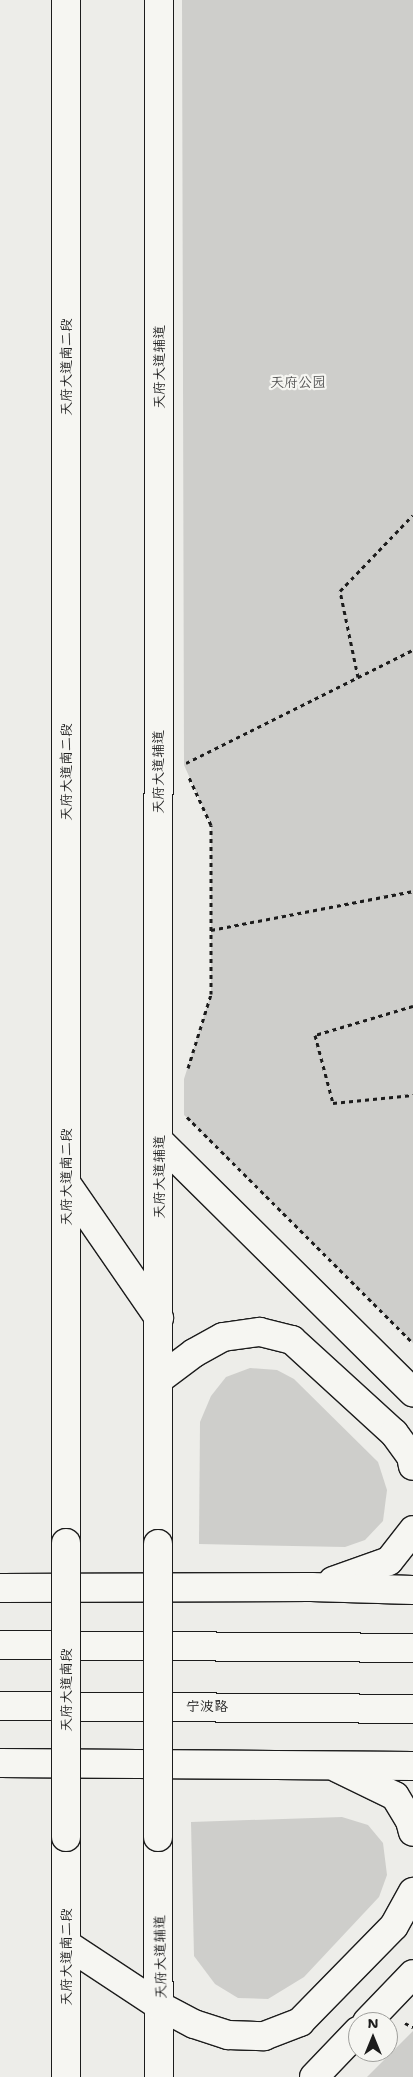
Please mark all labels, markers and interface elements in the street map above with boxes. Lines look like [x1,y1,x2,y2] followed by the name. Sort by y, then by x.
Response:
[58,318,74,416] street label: 天府大道南二段
[151,325,167,409] street label: 天府大道辅道
[270,374,326,390] park label: 天府公园
[58,723,74,821] street label: 天府大道南二段
[150,730,166,814] street label: 天府大道辅道
[58,1128,74,1226] street label: 天府大道南二段
[151,1135,167,1219] street label: 天府大道辅道
[58,1648,74,1732] street label: 天府大道南段
[186,1698,228,1714] street label: 宁波路
[58,1908,74,2006] street label: 天府大道南二段
[151,1915,169,1999] street label: 天府大道辅道
[348,2012,398,2062] north arrow
[367,2014,379,2032] text: N

